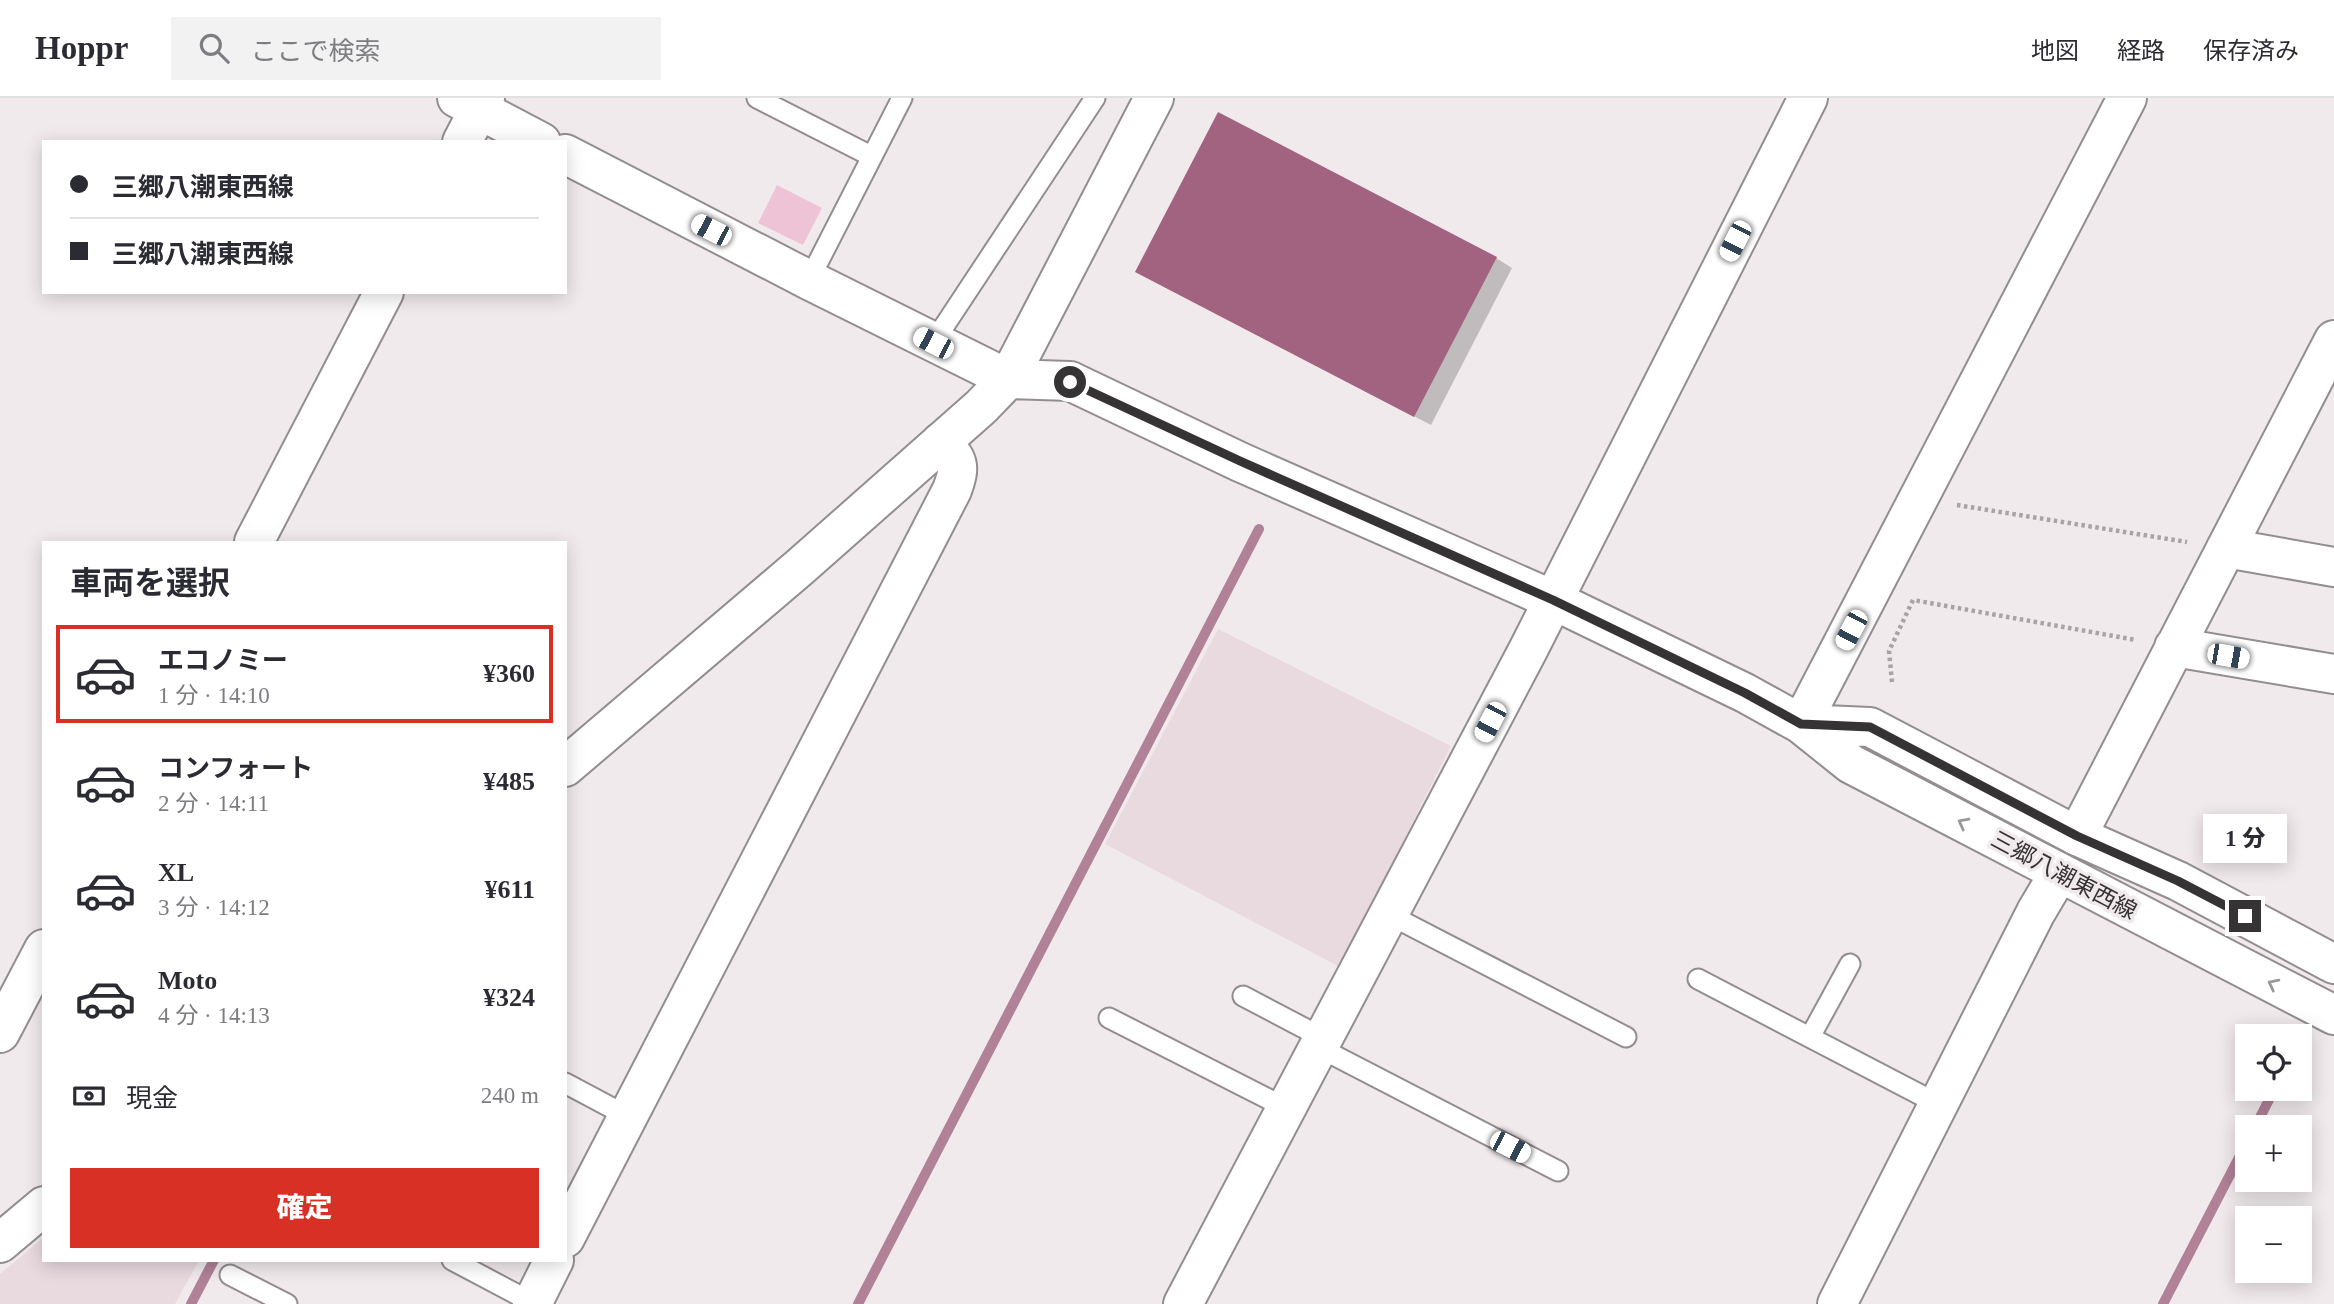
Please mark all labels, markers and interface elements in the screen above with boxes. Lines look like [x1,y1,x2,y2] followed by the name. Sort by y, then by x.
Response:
[171,17,661,80] search box
[195,29,233,67] icon: search
[35,30,129,66] text: Hoppr
[251,37,381,66] text: ここで検索
[2031,38,2079,64] text: 地図
[2117,38,2165,64] text: 経路
[2203,38,2299,64] text: 保存済み
[112,173,294,202] text: 三郷八潮東西線
[688,211,735,249] car
[1717,218,1754,264] car
[112,240,294,269] text: 三郷八潮東西線
[910,324,957,362] car
[1054,366,1086,398] route start
[70,565,230,601] text: 車両を選択
[1832,607,1871,653] car
[2206,642,2251,670] car
[74,643,137,706] icon: car
[158,646,288,675] text: エコノミー
[483,659,535,688] text: ¥360
[158,683,270,708] text: 1 分 · 14:10
[1471,699,1510,745] car
[74,751,137,814] icon: car
[158,754,313,783] text: コンフォート
[483,767,535,796] text: ¥485
[158,791,269,816] text: 2 分 · 14:11
[2203,814,2287,864] callout: 1 分
[1958,817,1970,831] one-way arrow
[2225,826,2265,851] text: 1 分
[1987,827,2141,924] street label: 三郷八潮東西線
[158,858,194,887] text: XL
[74,859,137,922] icon: car
[484,875,535,904] text: ¥611
[158,895,270,920] text: 3 分 · 14:12
[2229,900,2261,932] route end
[158,966,217,995] text: Moto
[74,967,137,1030] icon: car
[2268,979,2280,993] one-way arrow
[483,983,535,1012] text: ¥324
[158,1003,270,1028] text: 4 分 · 14:13
[2235,1024,2312,1283] map controls
[2235,1024,2312,1101] button: locate
[70,1077,108,1115] icon: cash
[481,1083,539,1108] text: 240 m
[126,1084,178,1113] text: 現金
[2235,1115,2312,1192] button: +
[1487,1128,1534,1166] car
[70,1168,539,1248] button: 確定
[2235,1206,2312,1283] button: −

